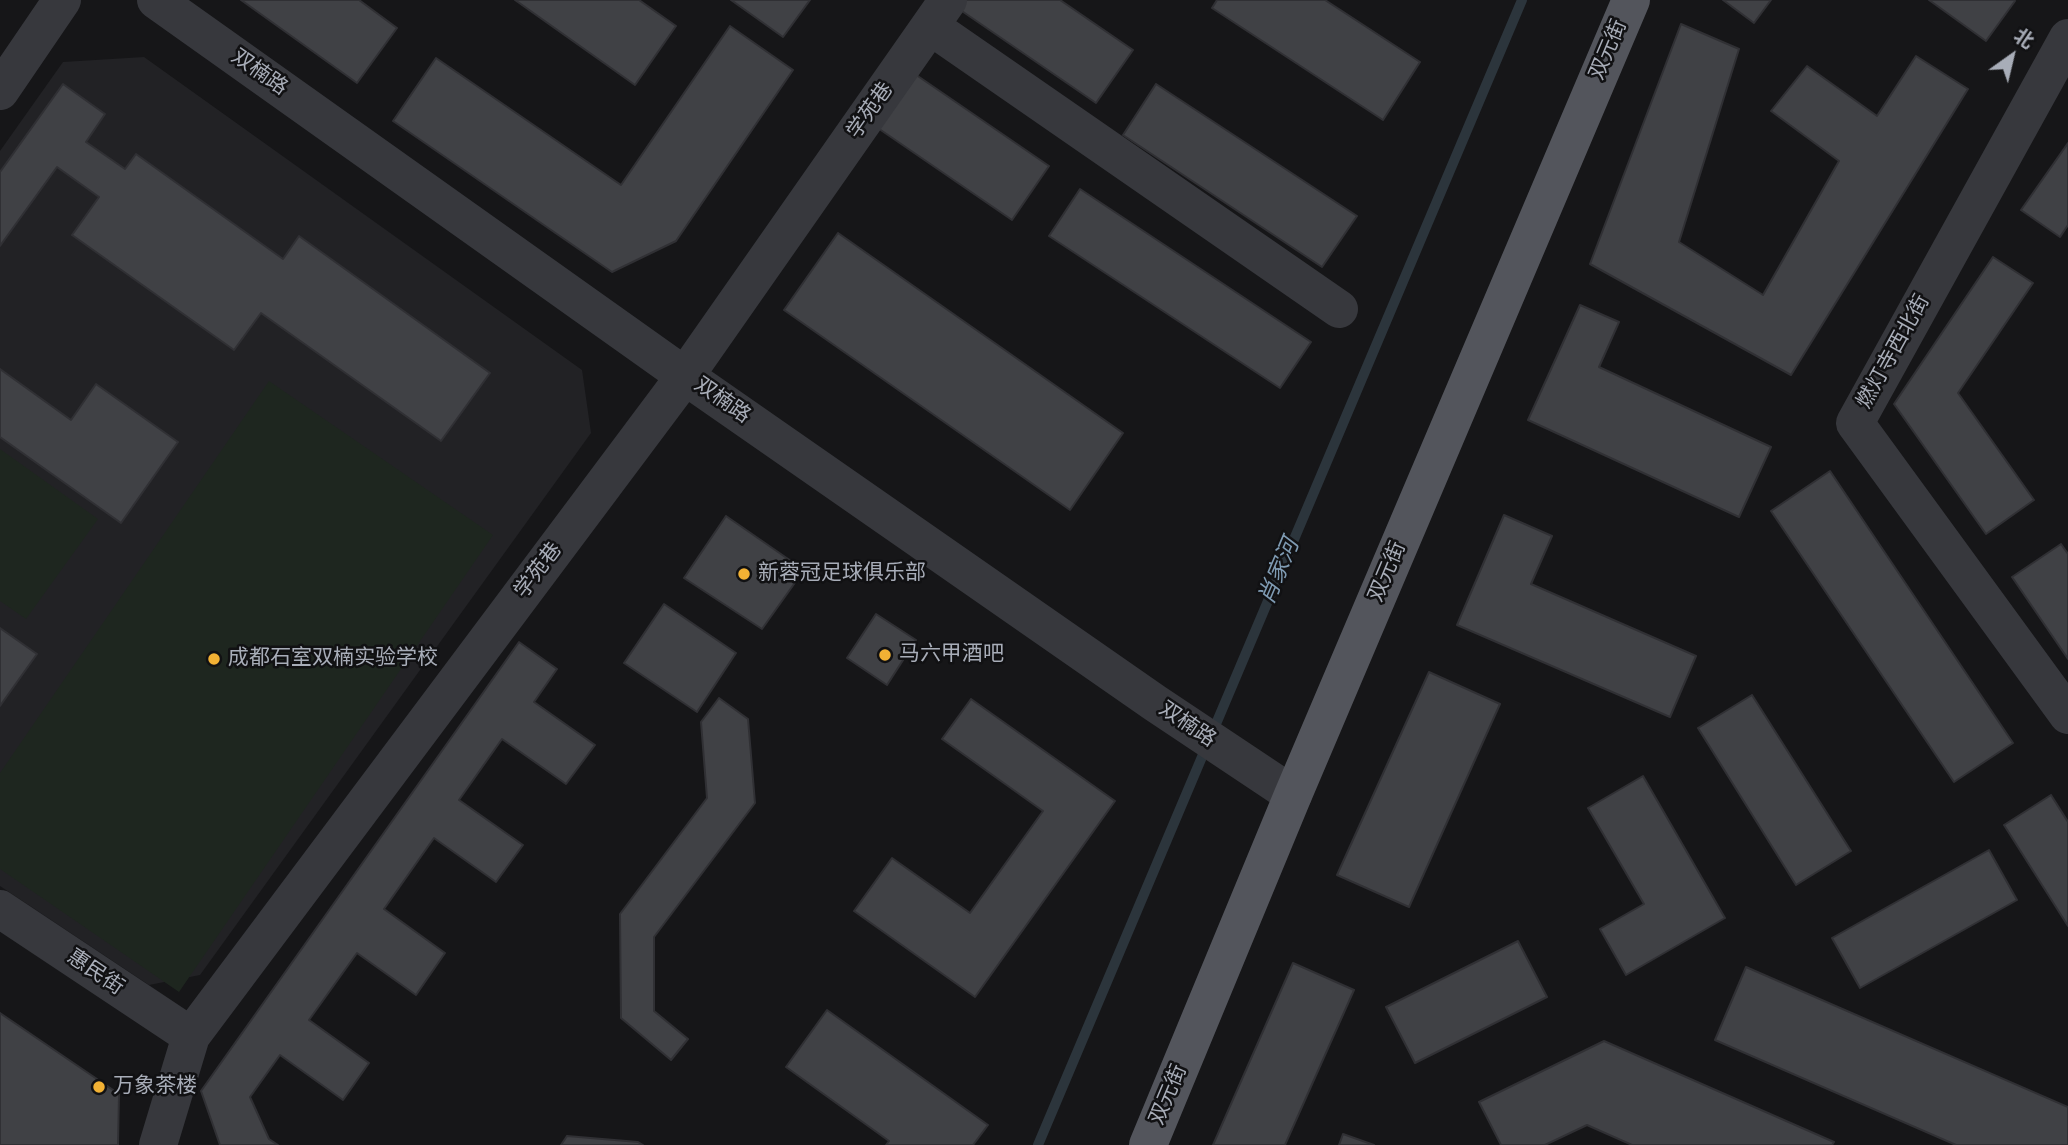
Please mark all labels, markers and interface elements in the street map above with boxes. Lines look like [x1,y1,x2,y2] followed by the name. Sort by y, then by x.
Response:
[1585,16,1633,84] street label: 双元街
[1977,21,2047,91] north arrow
[2010,23,2038,53] text: 北
[226,45,292,101] street label: 双楠路
[843,78,899,144] street label: 学苑巷
[1852,291,1936,413] street label: 燃灯寺西北街
[689,373,755,429] street label: 双楠路
[1254,535,1306,609] water label: 肖家河
[510,538,568,604] street label: 学苑巷
[1364,538,1412,606] street label: 双元街
[758,561,926,587] place label: 新蓉冠足球俱乐部
[736,566,752,582] marker: 新蓉冠足球俱乐部
[899,642,1004,668] place label: 马六甲酒吧
[228,646,438,672] place label: 成都石室双楠实验学校
[877,647,893,663] marker: 马六甲酒吧
[206,651,222,667] marker: 成都石室双楠实验学校
[1154,697,1220,753] street label: 双楠路
[62,945,128,1001] street label: 惠民街
[1145,1061,1193,1129] street label: 双元街
[113,1074,197,1100] place label: 万象茶楼
[91,1079,107,1095] marker: 万象茶楼

